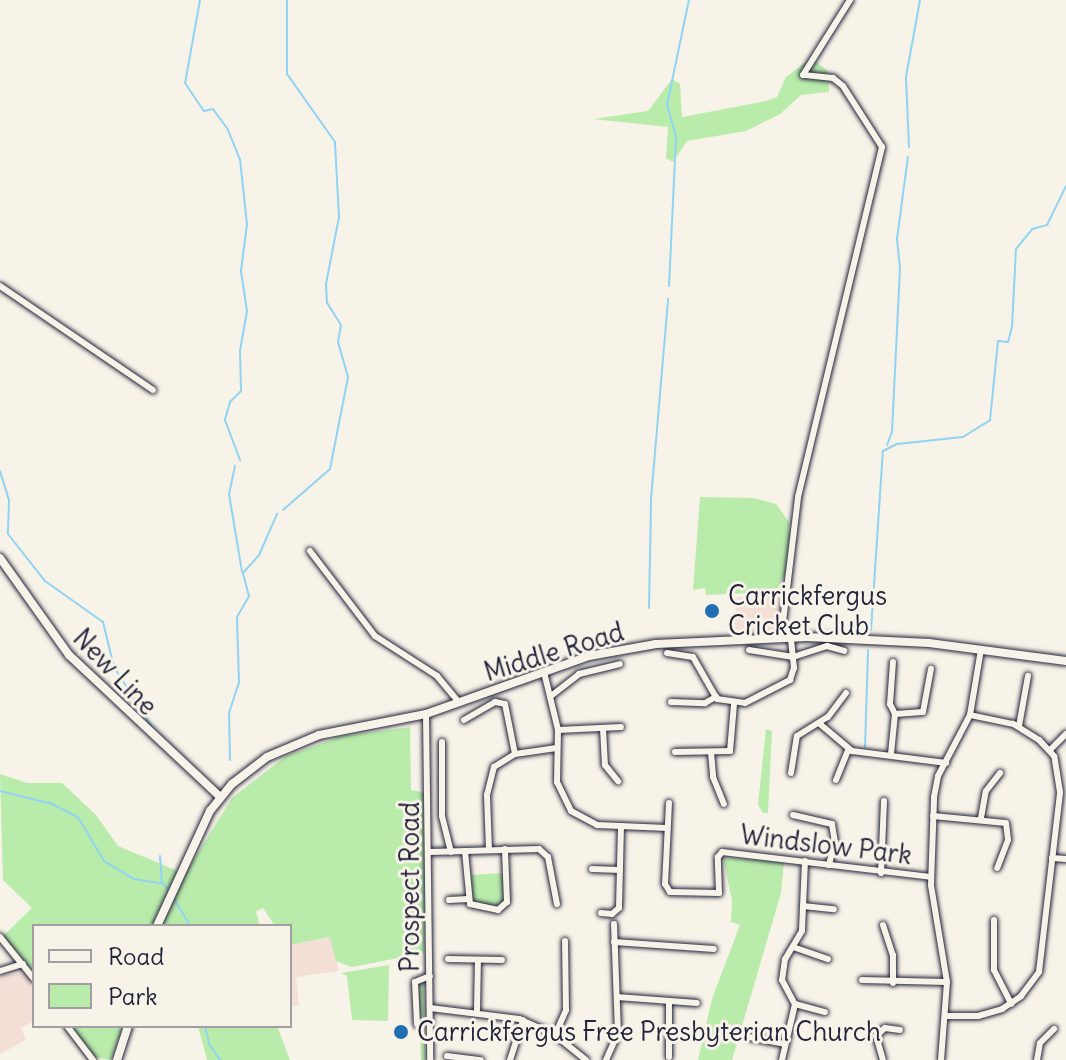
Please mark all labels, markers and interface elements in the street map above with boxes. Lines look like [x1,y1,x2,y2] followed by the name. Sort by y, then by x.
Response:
[728,580,887,642] place label: Carrickfergus Cricket Club
[703,602,721,620] marker: Carrickfergus Cricket Club
[480,616,628,688] street label: Middle Road
[66,623,164,721] street label: New Line
[394,802,426,972] street label: Prospect Road
[739,819,913,871] street label: Windslow Park
[32,924,292,1028] legend
[108,941,164,971] text: Road
[108,981,158,1011] text: Park
[417,1016,881,1048] place label: Carrickfergus Free Presbyterian Church
[392,1023,410,1041] marker: Carrickfergus Free Presbyterian Church

